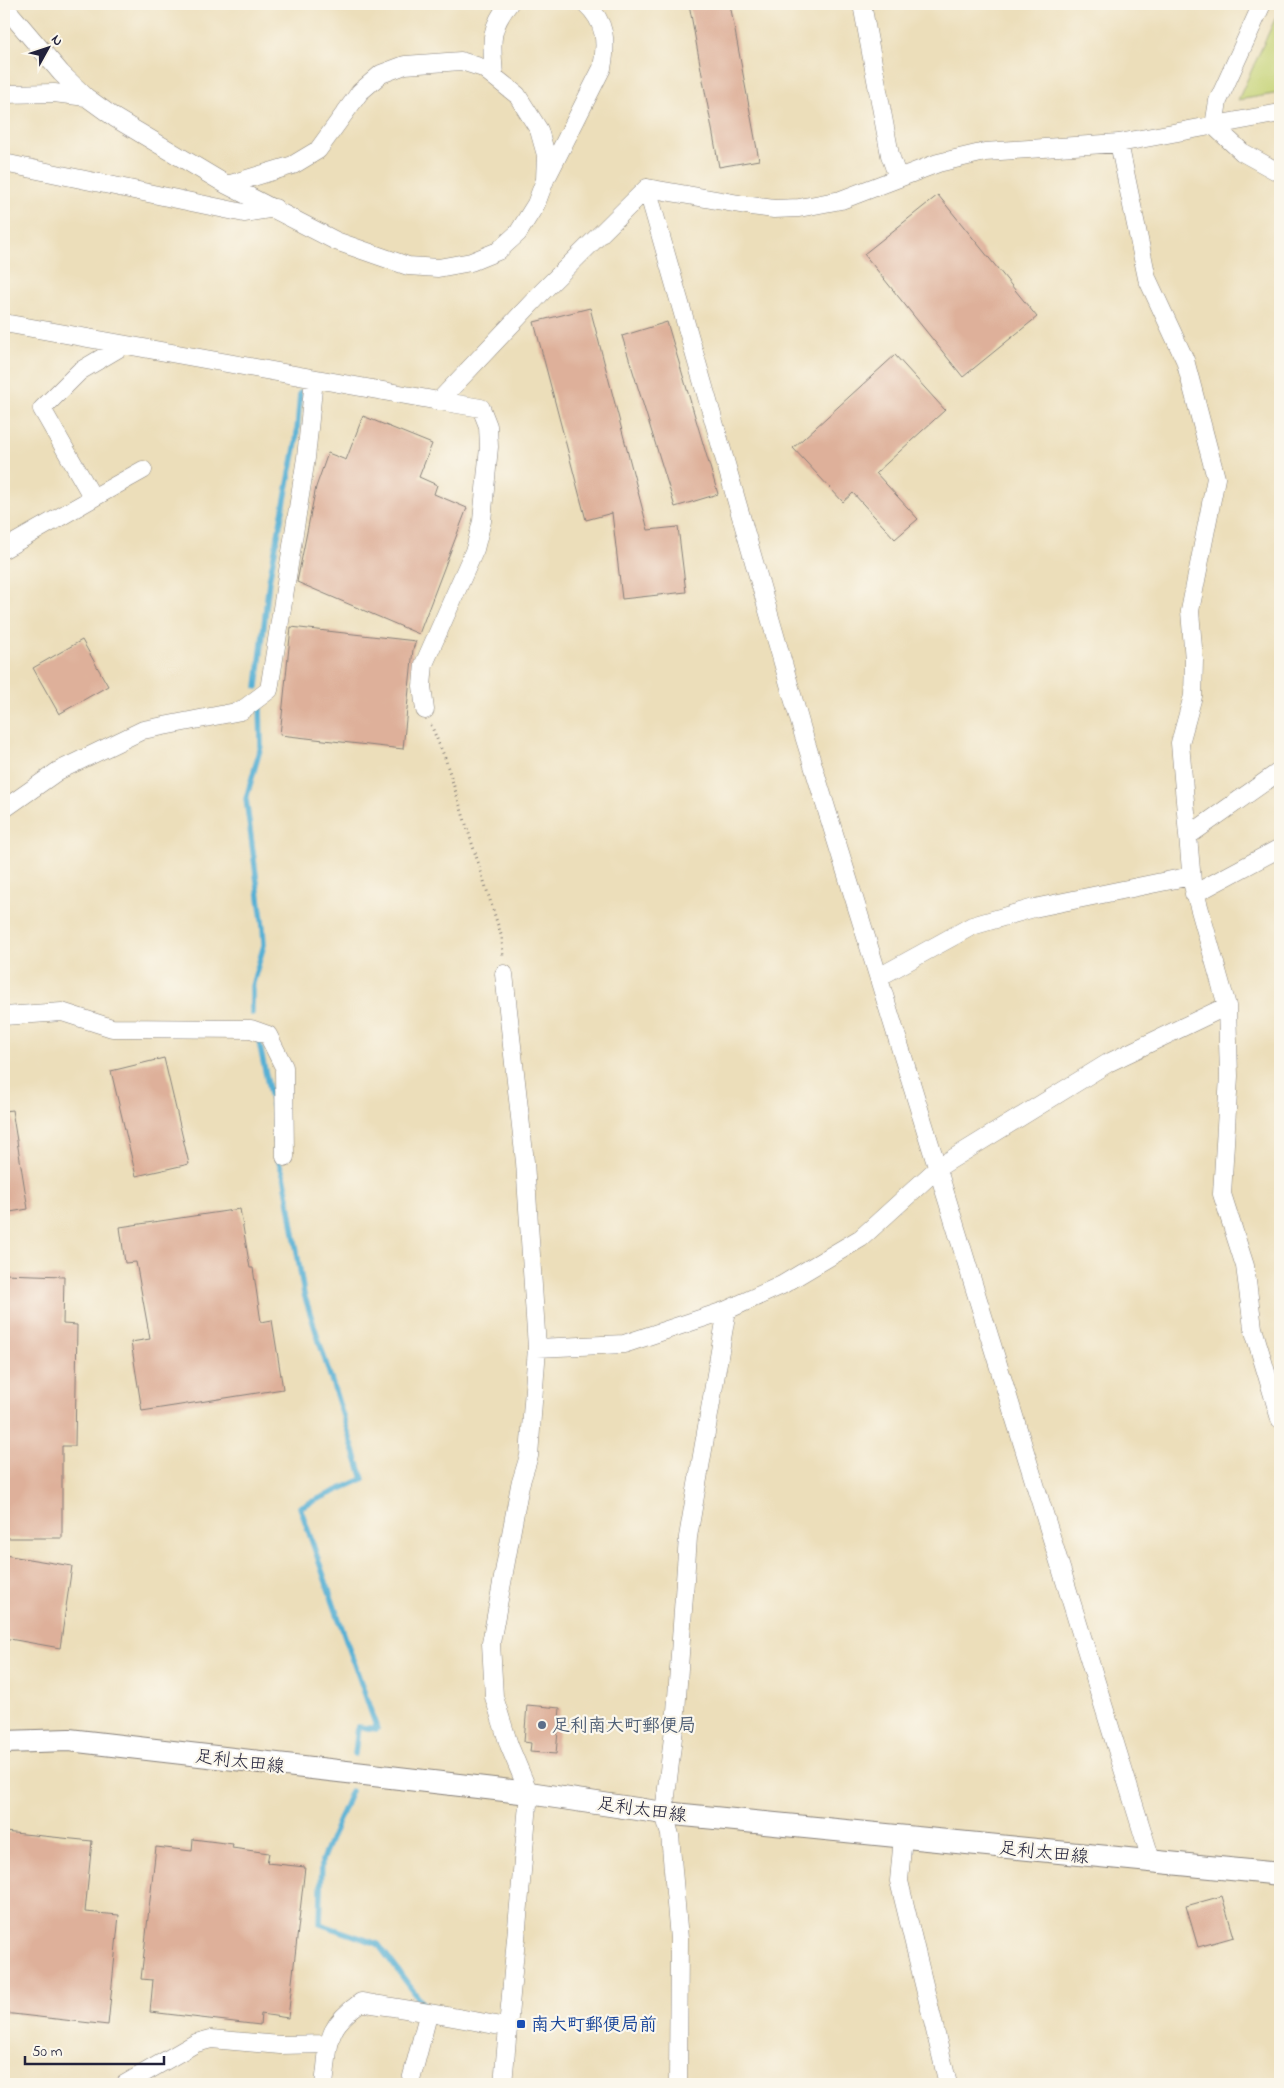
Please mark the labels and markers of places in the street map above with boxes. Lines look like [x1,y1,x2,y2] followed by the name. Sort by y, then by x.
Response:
[552,1714,696,1740] place label: 足利南大町郵便局
[536,1719,548,1731] marker: 足利南大町郵便局
[531,2013,657,2039] place label: 南大町郵便局前
[515,2018,527,2030] marker: 南大町郵便局前

